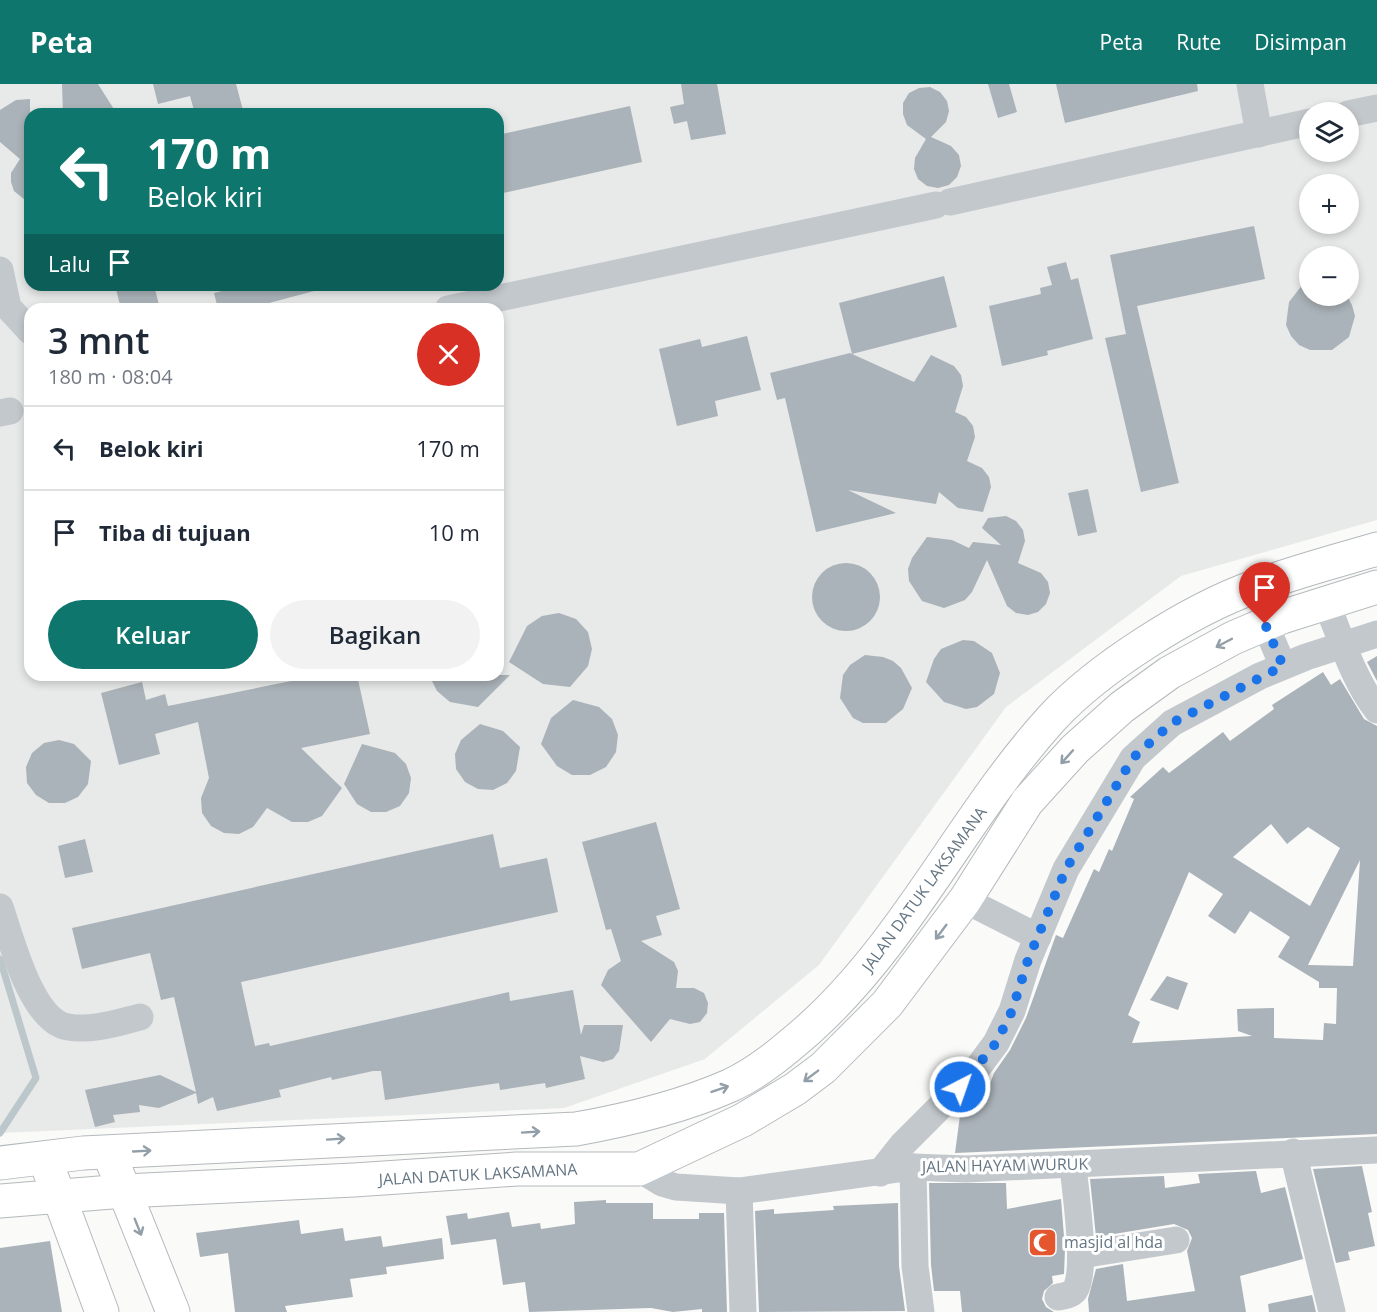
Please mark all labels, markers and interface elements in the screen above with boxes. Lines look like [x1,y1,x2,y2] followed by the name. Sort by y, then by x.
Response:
[30,23,93,61] text: Peta
[1100,28,1143,56] text: Peta
[1176,28,1221,56] text: Rute
[1254,28,1347,56] text: Disimpan
[1299,102,1359,306] map controls
[1299,102,1359,162] button: layers
[147,124,271,181] text: 170 m
[48,132,126,210] icon: left
[1299,174,1359,234] button: +
[147,178,263,215] text: Belok kiri
[103,246,136,279] icon: arrive
[1299,246,1359,306] button: −
[48,248,91,278] text: Lalu
[48,316,149,365] text: 3 mnt
[417,323,480,386] button: close
[48,363,173,390] text: 180 m · 08:04
[48,432,81,465] icon: left
[99,433,204,463] text: Belok kiri
[416,433,480,463] text: 170 m
[48,516,81,549] icon: arrive
[99,517,251,547] text: Tiba di tujuan
[429,517,480,547] text: 10 m
[1239,562,1290,624] pin
[1248,571,1281,604] icon: arrive
[48,600,258,669] button: Keluar
[270,600,480,669] button: Bagikan
[1216,637,1233,649] one-way arrow
[1060,750,1074,765] one-way arrow
[855,801,992,978] street label: JALAN DATUK LAKSAMANA
[935,924,948,940] one-way arrow
[928,1055,992,1119] position arrow
[804,1070,820,1083] one-way arrow
[710,1082,729,1093] one-way arrow
[521,1126,541,1137] one-way arrow
[326,1133,346,1144] one-way arrow
[131,1146,151,1157] one-way arrow
[920,1153,1089,1177] street label: JALAN HAYAM WURUK
[376,1158,579,1190] street label: JALAN DATUK LAKSAMANA
[133,1217,144,1236] one-way arrow
[1027,1226,1059,1258] mosque icon: masjid al hda
[1064,1231,1163,1253] place label: masjid al hda

